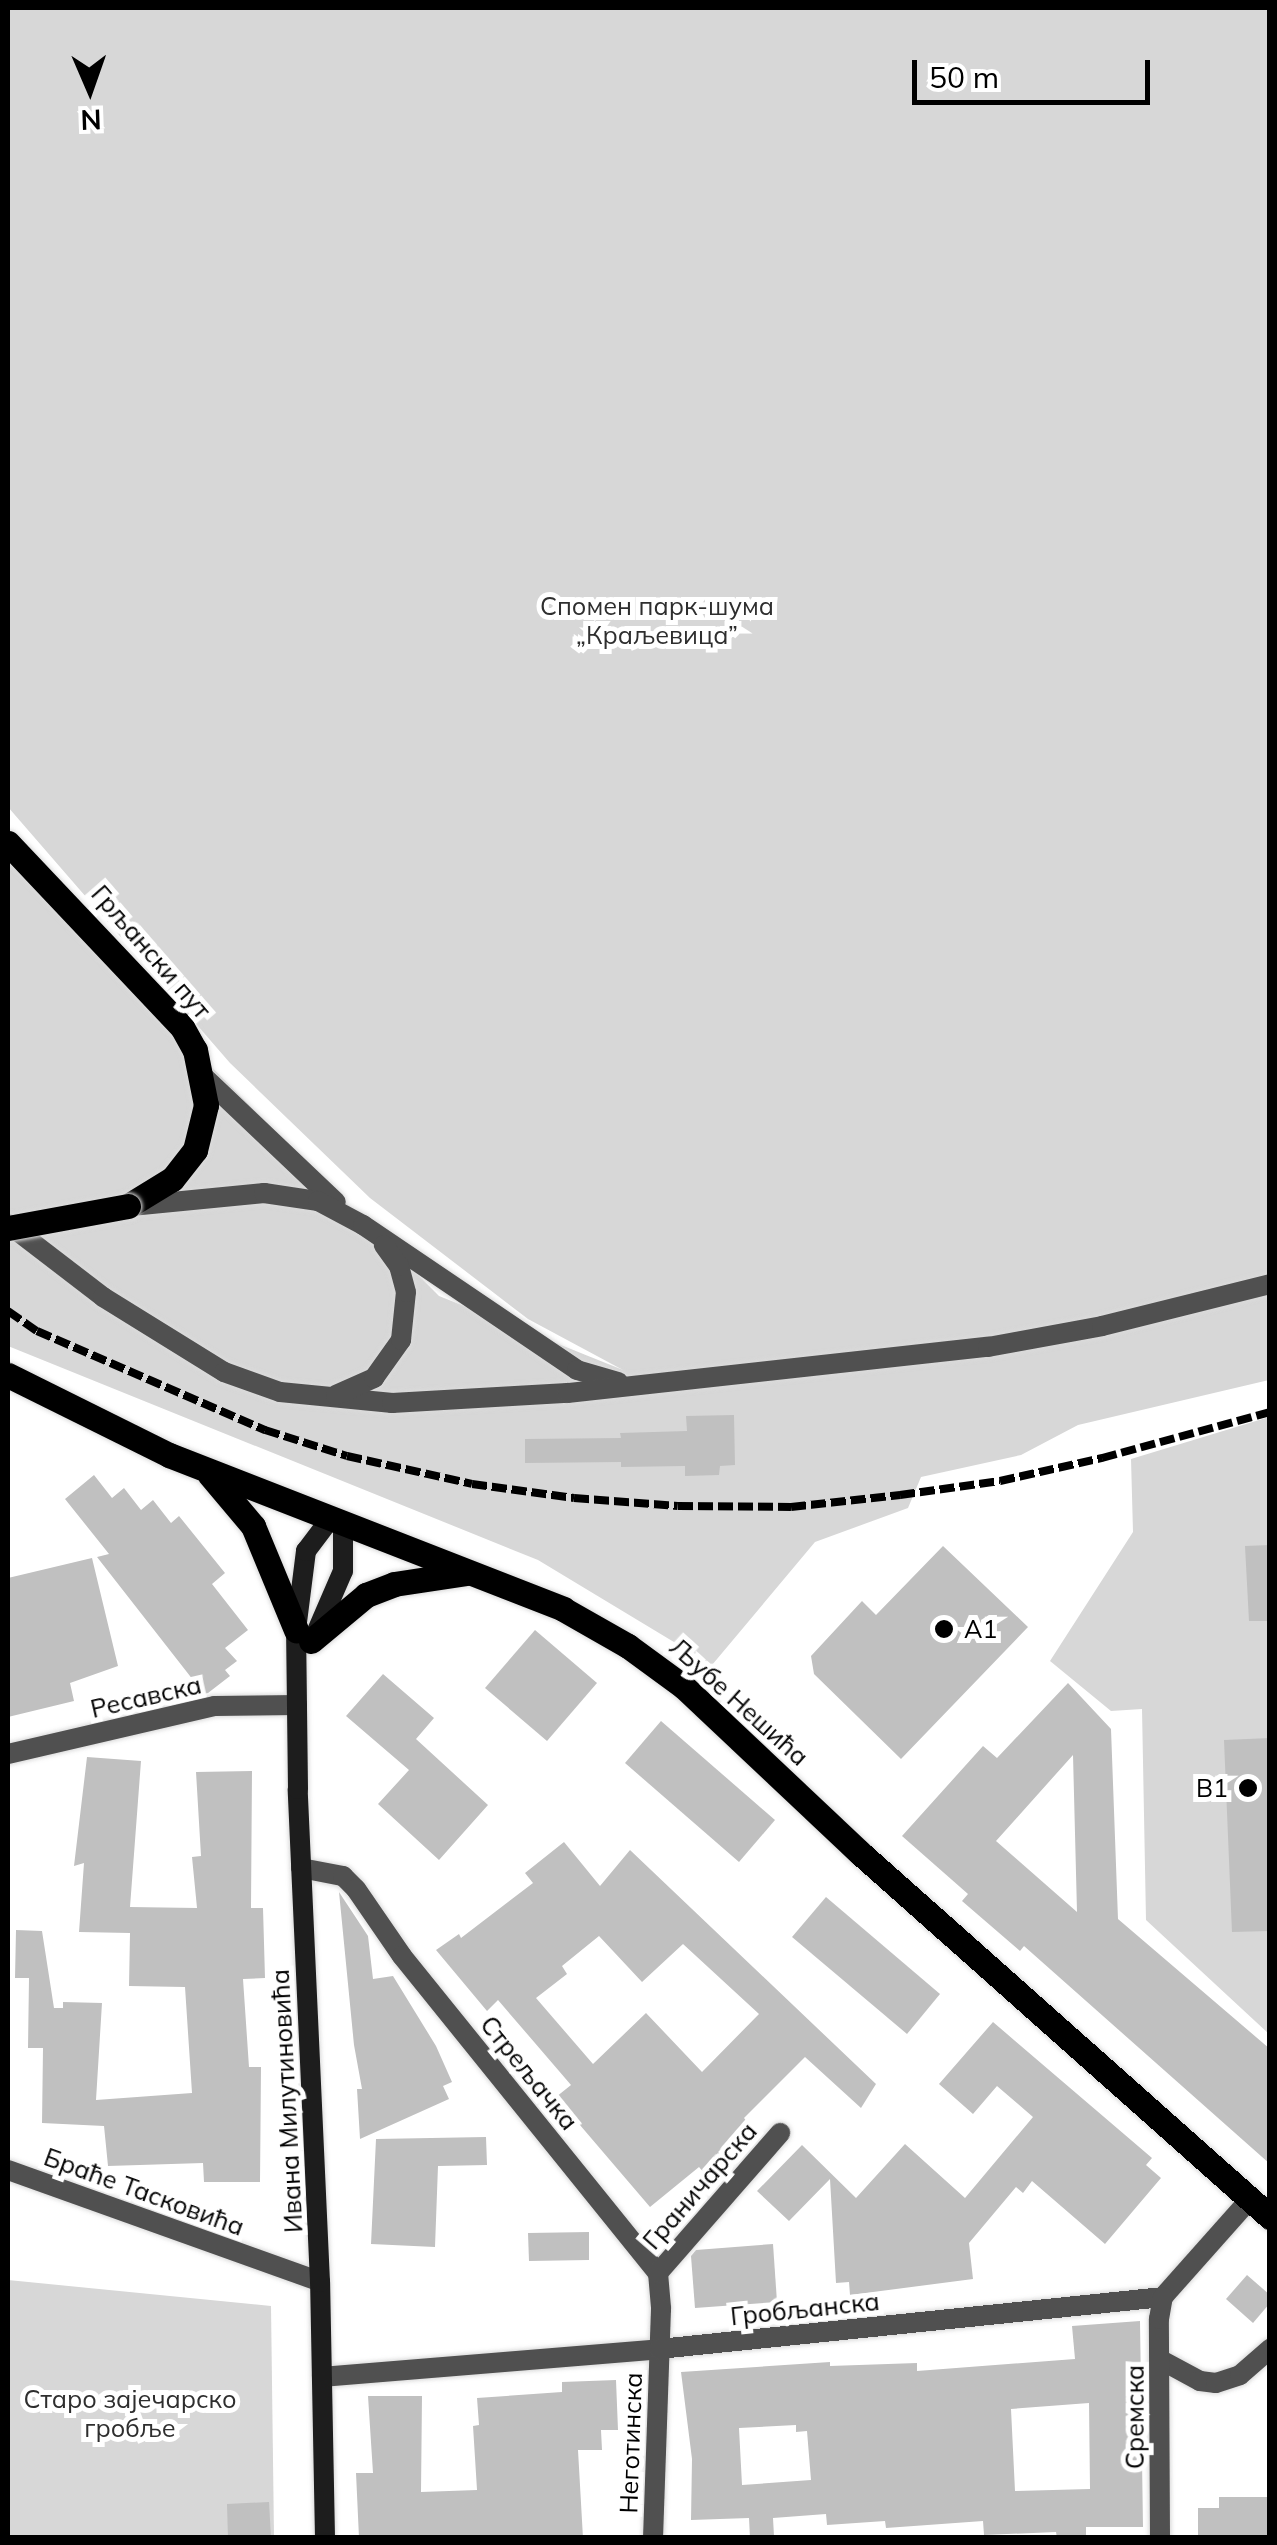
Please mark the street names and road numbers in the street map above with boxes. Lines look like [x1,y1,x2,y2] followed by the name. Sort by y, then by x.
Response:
[85,879,217,1025] street label: Грљански пут
[664,1632,814,1772] street label: Љубе Нешића
[88,1670,204,1724] street label: Ресавска
[265,1968,309,2234] street label: Ивана Милутиновића
[474,2010,584,2136] street label: Стрељачка
[637,2116,763,2256] street label: Граничарска
[40,2142,248,2242] street label: Браће Тасковића
[729,2286,881,2332] street label: Гробљанска
[1120,2365,1150,2469] street label: Сремска
[614,2372,648,2514] street label: Неготинска

